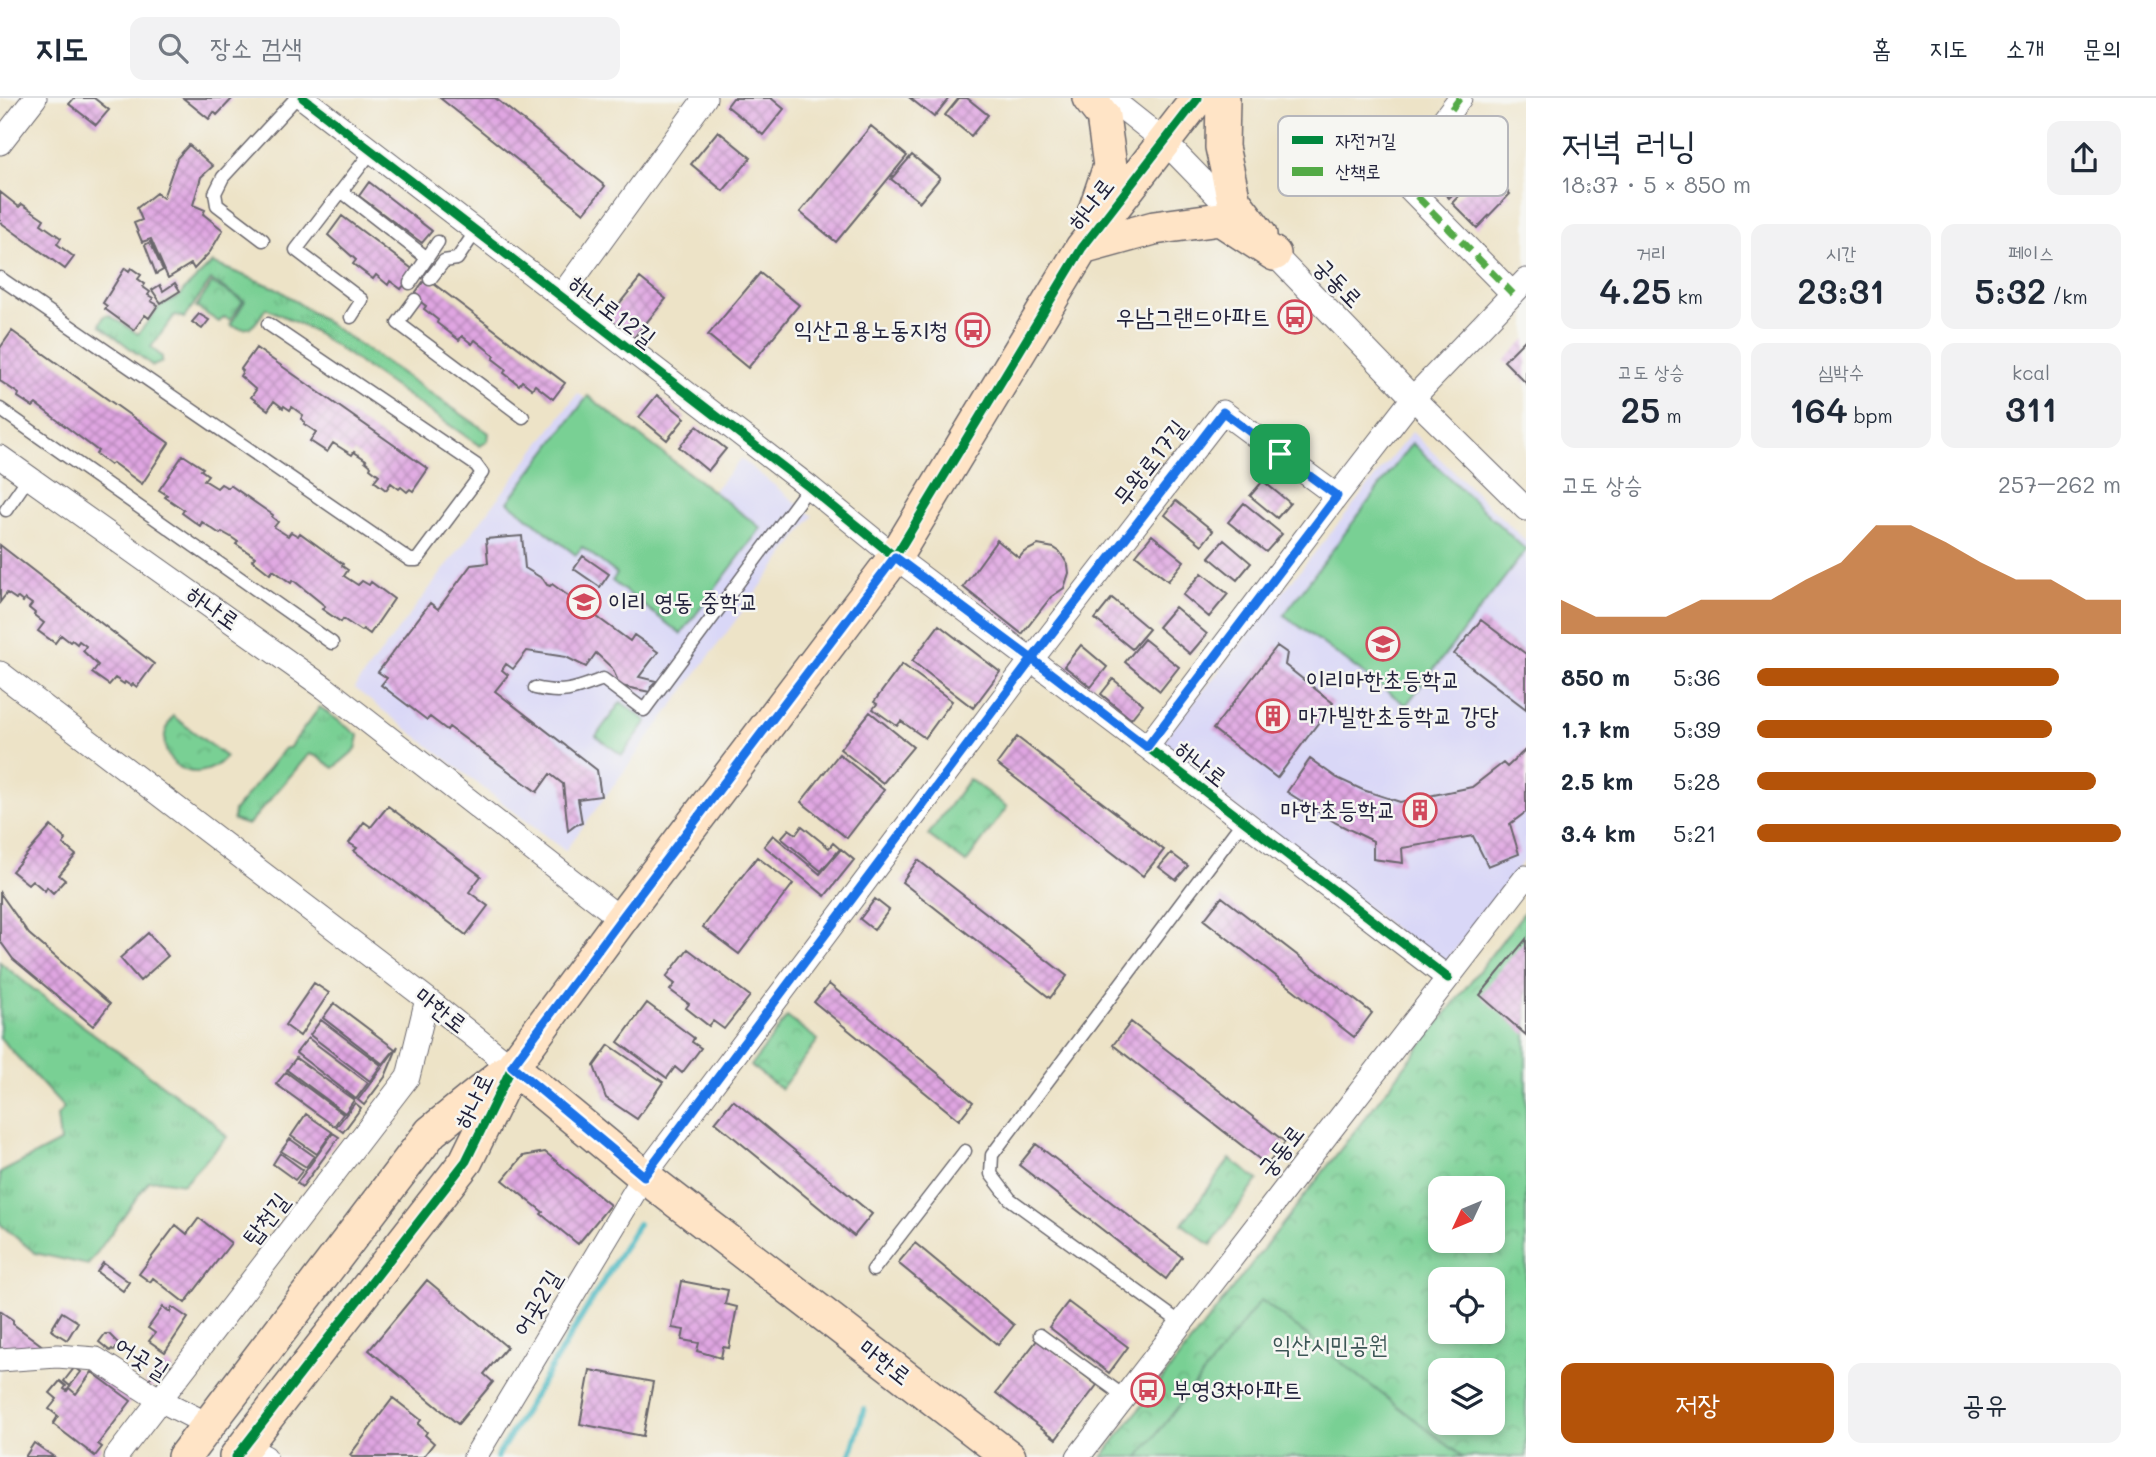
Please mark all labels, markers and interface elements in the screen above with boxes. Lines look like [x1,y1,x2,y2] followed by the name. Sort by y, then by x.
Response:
[130,17,620,80] search box
[35,25,88,68] text: 지도
[154,29,192,67] icon: search
[210,30,302,64] text: 장소 검색
[1872,32,1891,63] text: 홈
[1929,32,1968,63] text: 지도
[2006,32,2044,63] text: 소개
[2082,32,2121,63] text: 문의
[1278,116,1508,196] legend
[1561,118,1697,168] text: 저녁 러닝
[2047,121,2121,195] button: share
[1335,127,1396,152] text: 자전거길
[1335,158,1381,183] text: 산책로
[1561,169,1751,199] text: 18:37 · 5 × 850 m
[1060,171,1120,235] street label: 하나로
[1636,240,1666,265] text: 거리
[1826,240,1856,265] text: 시간
[2008,240,2054,265] text: 페이스
[1308,250,1370,314] street label: 궁동로
[563,267,663,353] street label: 하나로12길
[1599,267,1671,313] text: 4.25
[1797,267,1885,313] text: 23:31
[1974,267,2046,313] text: 5:32
[1671,284,1703,309] text: km
[2046,284,2088,309] text: /km
[1276,298,1314,336] bus stop icon: 우남그랜드아파트
[1116,300,1270,331] place label: 우남그랜드아파트
[954,311,992,349] bus stop icon: 익산고용노동지청
[794,313,948,344] place label: 익산고용노동지청
[1617,359,1685,384] text: 고도 상승
[1818,359,1864,384] text: 심박수
[2012,360,2050,385] text: kcal
[2005,385,2057,431] text: 311
[1620,386,1660,432] text: 25
[1789,386,1848,432] text: 164
[1660,403,1682,428] text: m
[1848,403,1893,428] text: bpm
[1105,413,1192,512] street label: 무왕로17길
[1250,424,1310,484] pin
[1261,435,1299,473] icon: arrive
[1561,469,1642,499] text: 고도 상승
[1998,469,2121,499] text: 257–262 m
[181,577,246,636] street label: 하나로
[565,583,603,621] school or university icon: 이리 영동 중학교
[608,585,759,616] place label: 이리 영동 중학교
[1364,625,1402,663] school or university icon: 이리마한초등학교
[1561,662,1630,692] text: 850 m
[1673,662,1721,692] text: 5:36
[1306,663,1460,694] place label: 이리마한초등학교
[1254,697,1292,735] building icon: 마가빌한초등학교 강당
[1298,699,1499,730] place label: 마가빌한초등학교 강당
[1561,714,1630,744] text: 1.7 km
[1673,714,1721,744] text: 5:39
[1170,733,1234,793] street label: 하나로
[1561,766,1633,796] text: 2.5 km
[1673,766,1720,796] text: 5:28
[1401,791,1439,829] building icon: 마한초등학교
[1280,793,1396,824] place label: 마한초등학교
[1561,818,1635,848] text: 3.4 km
[1673,818,1717,848] text: 5:21
[410,979,474,1039] street label: 마한로
[446,1068,499,1133] street label: 하나로
[1250,1118,1310,1182] street label: 궁동로
[1428,1176,1505,1253] north arrow
[1428,1176,1505,1435] map controls
[235,1186,295,1250] street label: 탑천길
[504,1264,567,1341] street label: 어곳2길
[1428,1267,1505,1344] button: locate
[110,1328,176,1385] street label: 어곳길
[1272,1328,1388,1359] park label: 익산시민공원
[854,1331,918,1391] street label: 마한로
[1428,1358,1505,1435] button: layers
[1561,1363,1834,1443] button: 저장
[1848,1363,2121,1443] button: 공유
[1129,1371,1167,1409] bus stop icon: 부영3차아파트
[1172,1373,1302,1404] place label: 부영3차아파트

